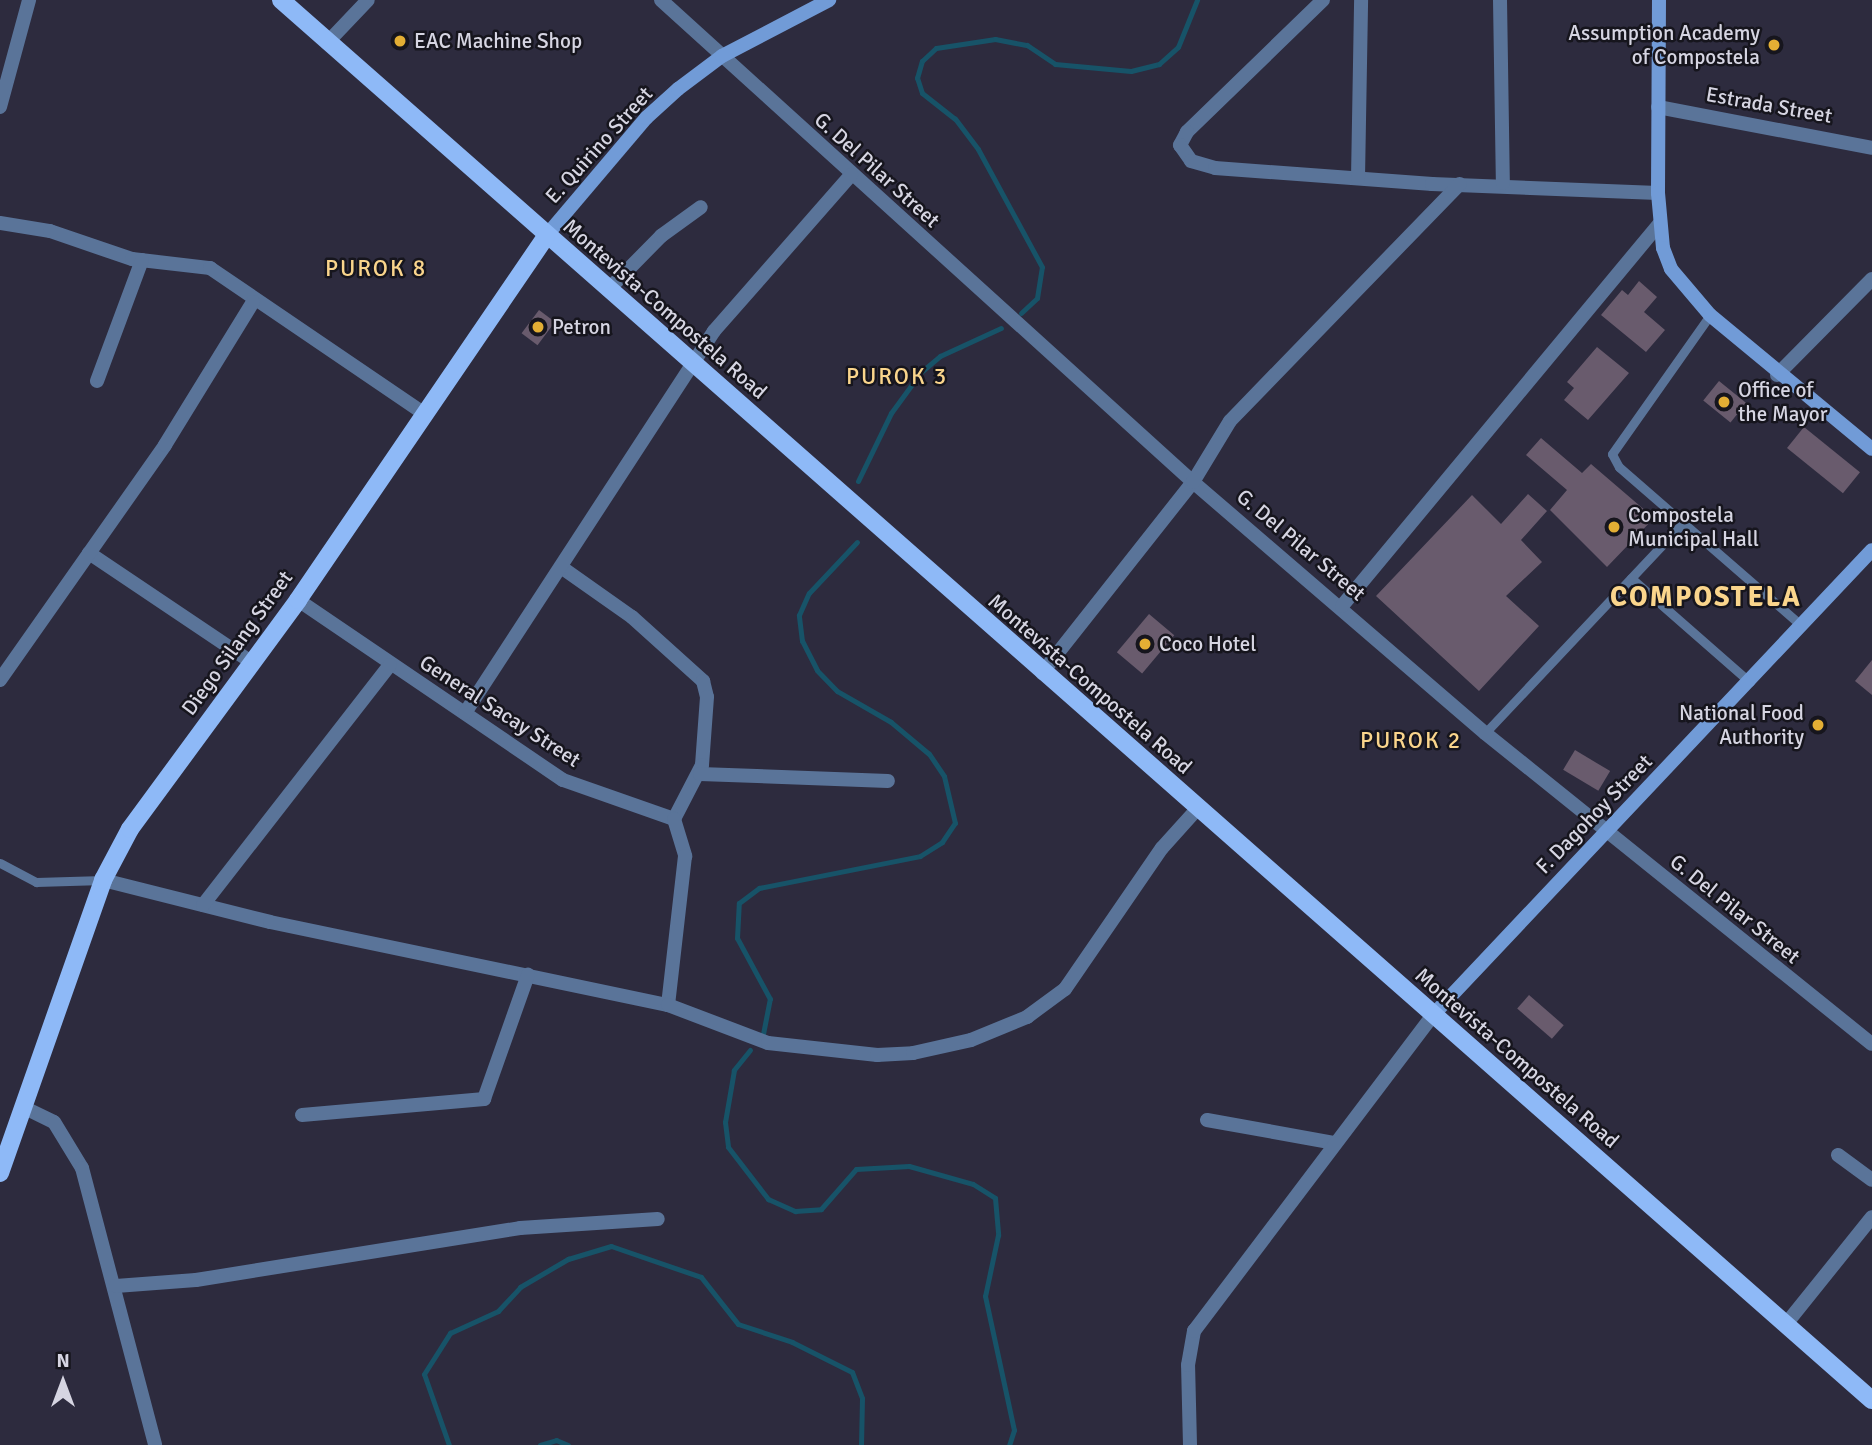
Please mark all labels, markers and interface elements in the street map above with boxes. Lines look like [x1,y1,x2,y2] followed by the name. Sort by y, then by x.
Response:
[1568,20,1760,70] place label: Assumption Academy of Compostela
[414,28,582,54] place label: EAC Machine Shop
[392,33,408,49] marker: EAC Machine Shop
[1766,37,1782,53] marker: Assumption Academy of Compostela
[540,81,658,209] street label: E. Quirino Street
[1704,82,1834,128] street label: Estrada Street
[809,107,945,233] street label: G. Del Pilar Street
[558,214,772,404] street label: Montevista-Compostela Road
[326,255,426,283] district label: PUROK 8
[552,314,611,340] place label: Petron
[530,319,546,335] marker: Petron
[847,363,947,391] district label: PUROK 3
[1738,377,1827,427] place label: Office of the Mayor
[1716,394,1732,410] marker: Office of the Mayor
[1232,484,1370,606] street label: G. Del Pilar Street
[1628,502,1759,552] place label: Compostela Municipal Hall
[1606,519,1622,535] marker: Compostela Municipal Hall
[176,566,298,720] street label: Diego Silang Street
[1611,580,1801,614] district label: COMPOSTELA
[983,589,1197,779] street label: Montevista-Compostela Road
[1159,631,1256,657] place label: Coco Hotel
[1137,636,1153,652] marker: Coco Hotel
[415,650,585,772] street label: General Sacay Street
[1679,700,1804,750] place label: National Food Authority
[1810,717,1826,733] marker: National Food Authority
[1361,727,1461,755] district label: PUROK 2
[1531,749,1657,879] street label: F. Dagohoy Street
[1665,849,1805,969] street label: G. Del Pilar Street
[1410,963,1624,1153] street label: Montevista-Compostela Road
[28,1347,98,1417] north arrow
[56,1349,70,1373] text: N

